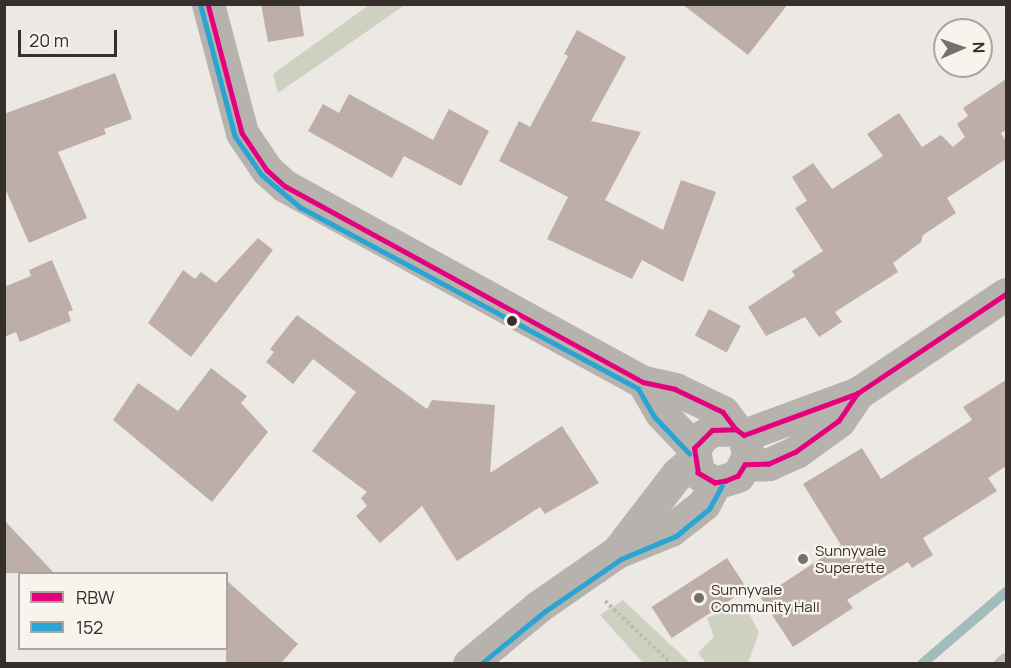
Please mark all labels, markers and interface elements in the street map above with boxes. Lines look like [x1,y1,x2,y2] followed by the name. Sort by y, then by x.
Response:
[21,18,120,56] scale bar
[933,18,993,78] north arrow
[29,28,69,52] text: 20 m
[968,41,990,54] text: N
[506,315,518,327] unlabelled marker
[815,541,886,576] place label: Sunnyvale Superette
[796,552,810,566] marker: Sunnyvale Superette
[18,572,228,650] legend
[711,580,820,615] place label: Sunnyvale Community Hall
[76,585,115,609] text: RBW
[692,591,706,605] marker: Sunnyvale Community Hall
[76,615,103,639] text: 152

